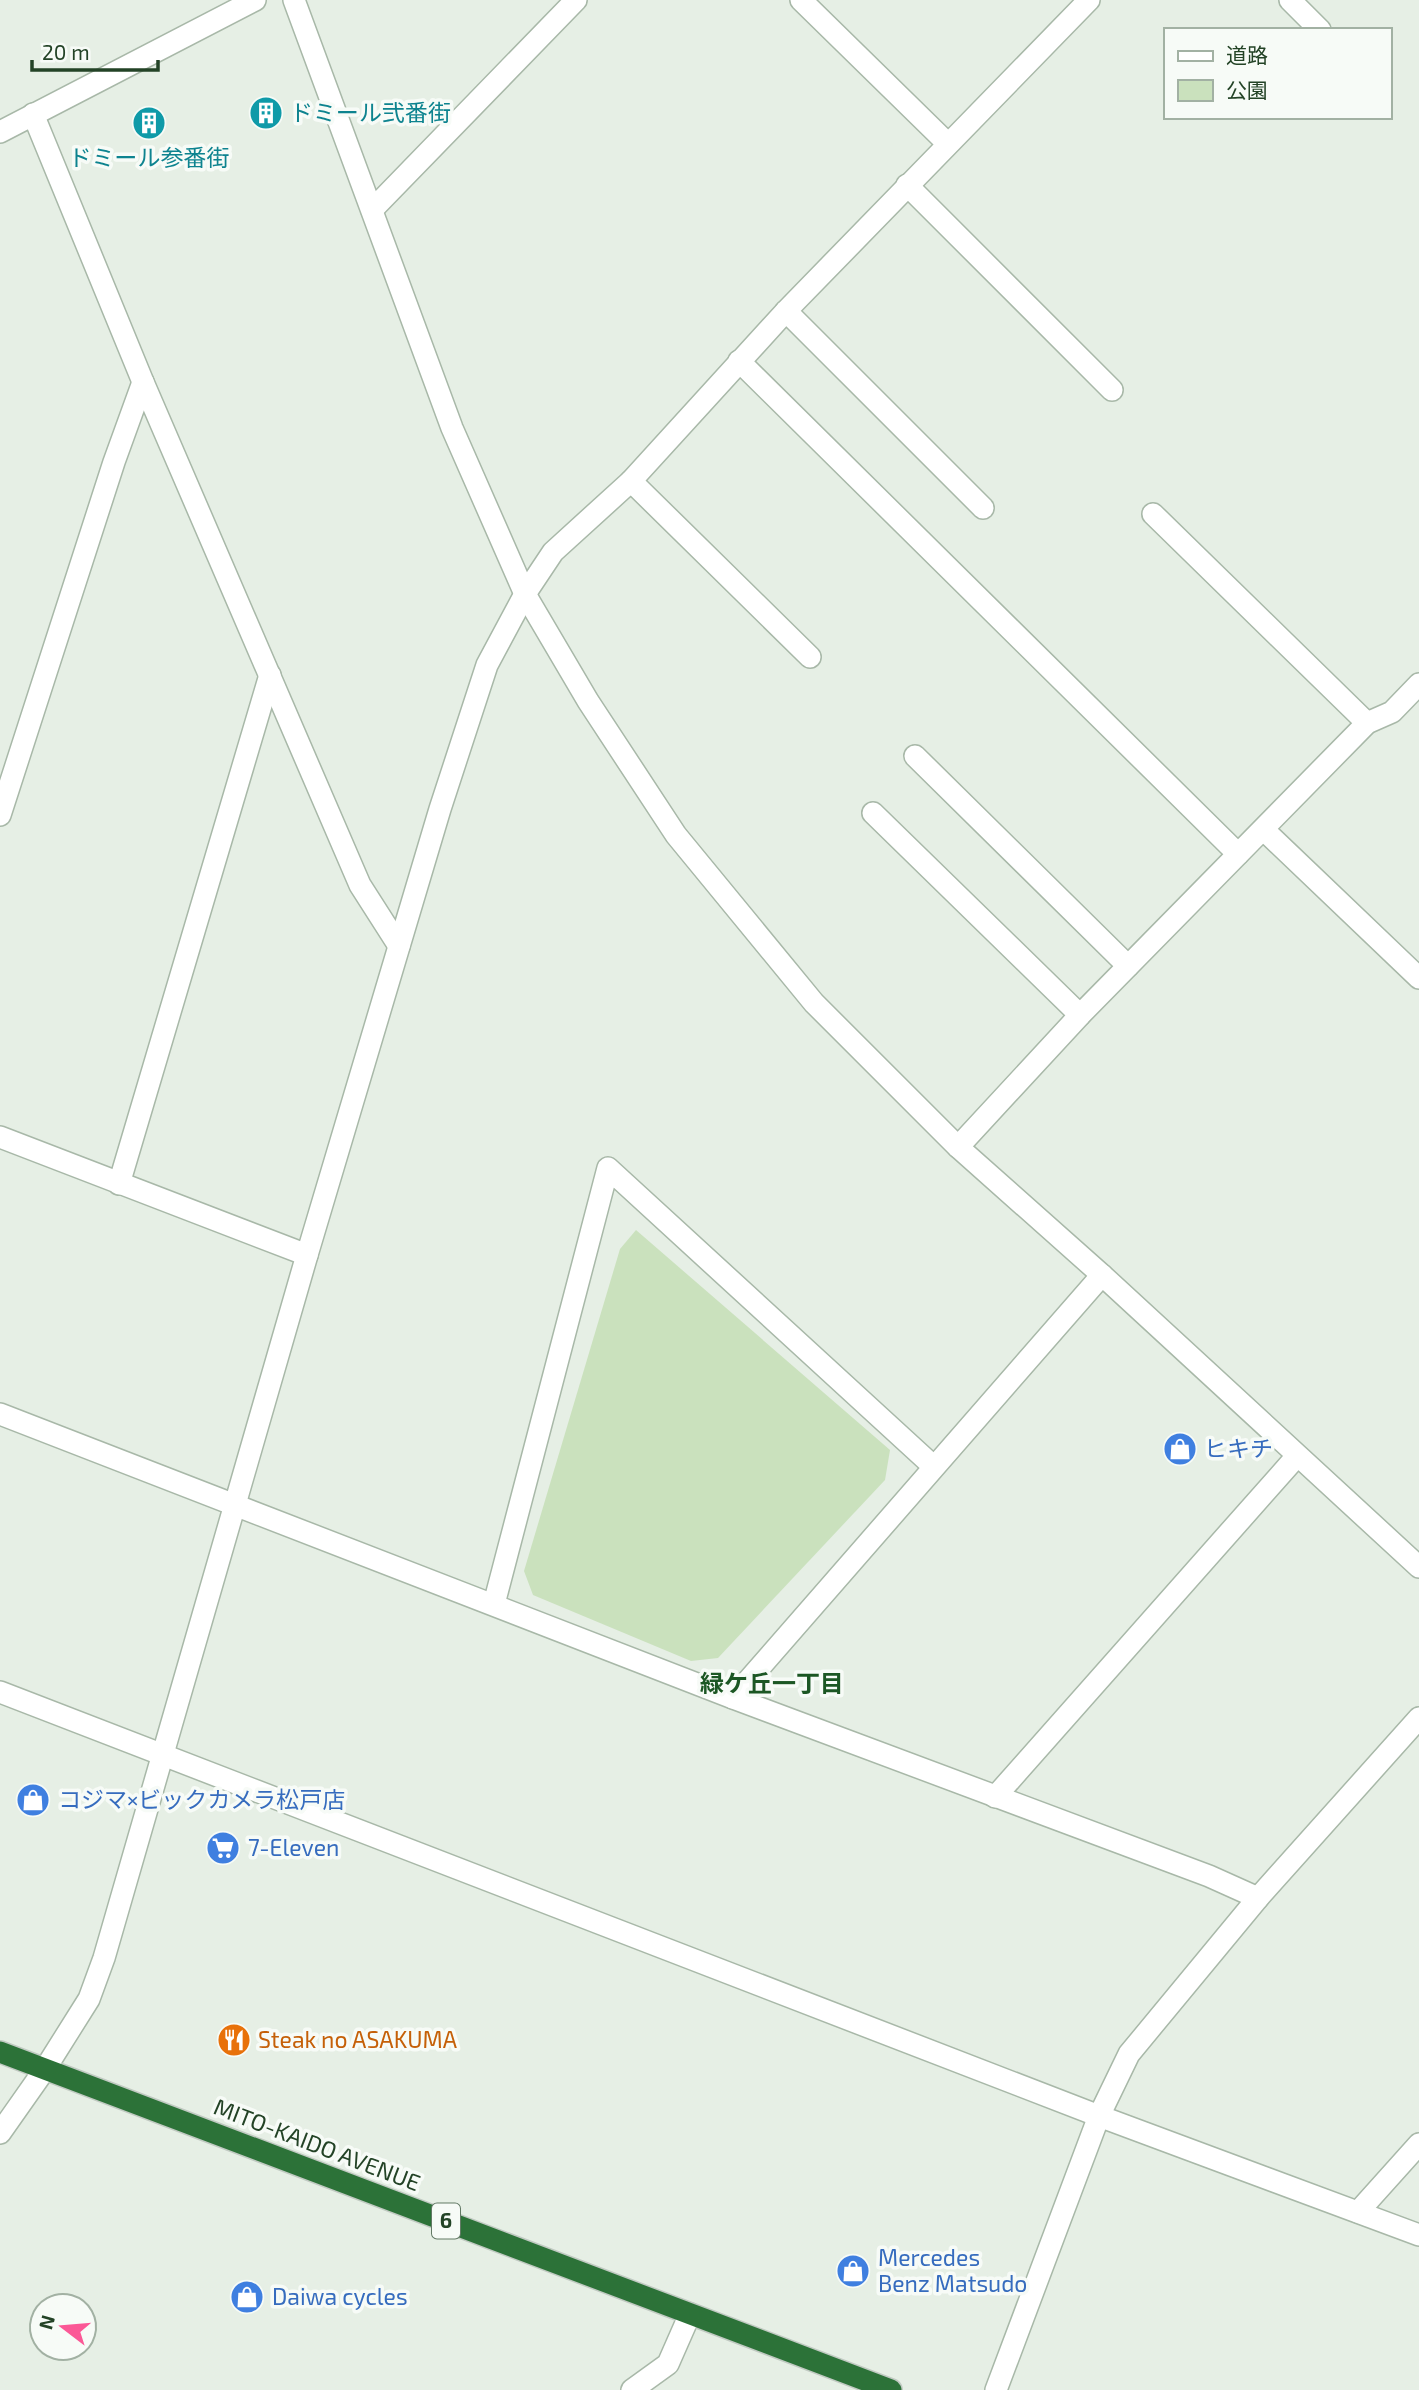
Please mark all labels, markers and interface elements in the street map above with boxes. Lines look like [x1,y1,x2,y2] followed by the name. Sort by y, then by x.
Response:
[32,28,158,72] scale bar
[1164,28,1391,119] legend
[42,39,90,64] text: 20 m
[1226,42,1268,67] text: 道路
[1226,77,1268,102] text: 公園
[247,94,285,132] building icon: ドミール弐番街
[290,98,451,126] place label: ドミール弐番街
[130,104,168,142] building icon: ドミール参番街
[69,143,230,171] place label: ドミール参番街
[1161,1430,1199,1468] shop icon: ヒキチ
[1204,1434,1273,1462] place label: ヒキチ
[700,1668,844,1697] district label: 緑ケ丘一丁目
[14,1781,52,1819] shop icon: コジマ×ビックカメラ松戸店
[58,1785,345,1813] place label: コジマ×ビックカメラ松戸店
[204,1829,242,1867] supermarket icon: 7-Eleven
[248,1833,339,1861] place label: 7-Eleven
[215,2021,253,2059] restaurant icon: Steak no ASAKUMA
[258,2025,458,2053] place label: Steak no ASAKUMA
[210,2092,425,2196] street label: MITO-KAIDO AVENUE
[432,2204,460,2238] road number: 6
[878,2243,1027,2297] place label: Mercedes Benz Matsudo
[834,2252,872,2290] shop icon: Mercedes Benz Matsudo
[228,2278,266,2316] shop icon: Daiwa cycles
[272,2282,408,2310] place label: Daiwa cycles
[28,2292,98,2362] north arrow
[33,2312,59,2332] text: N

